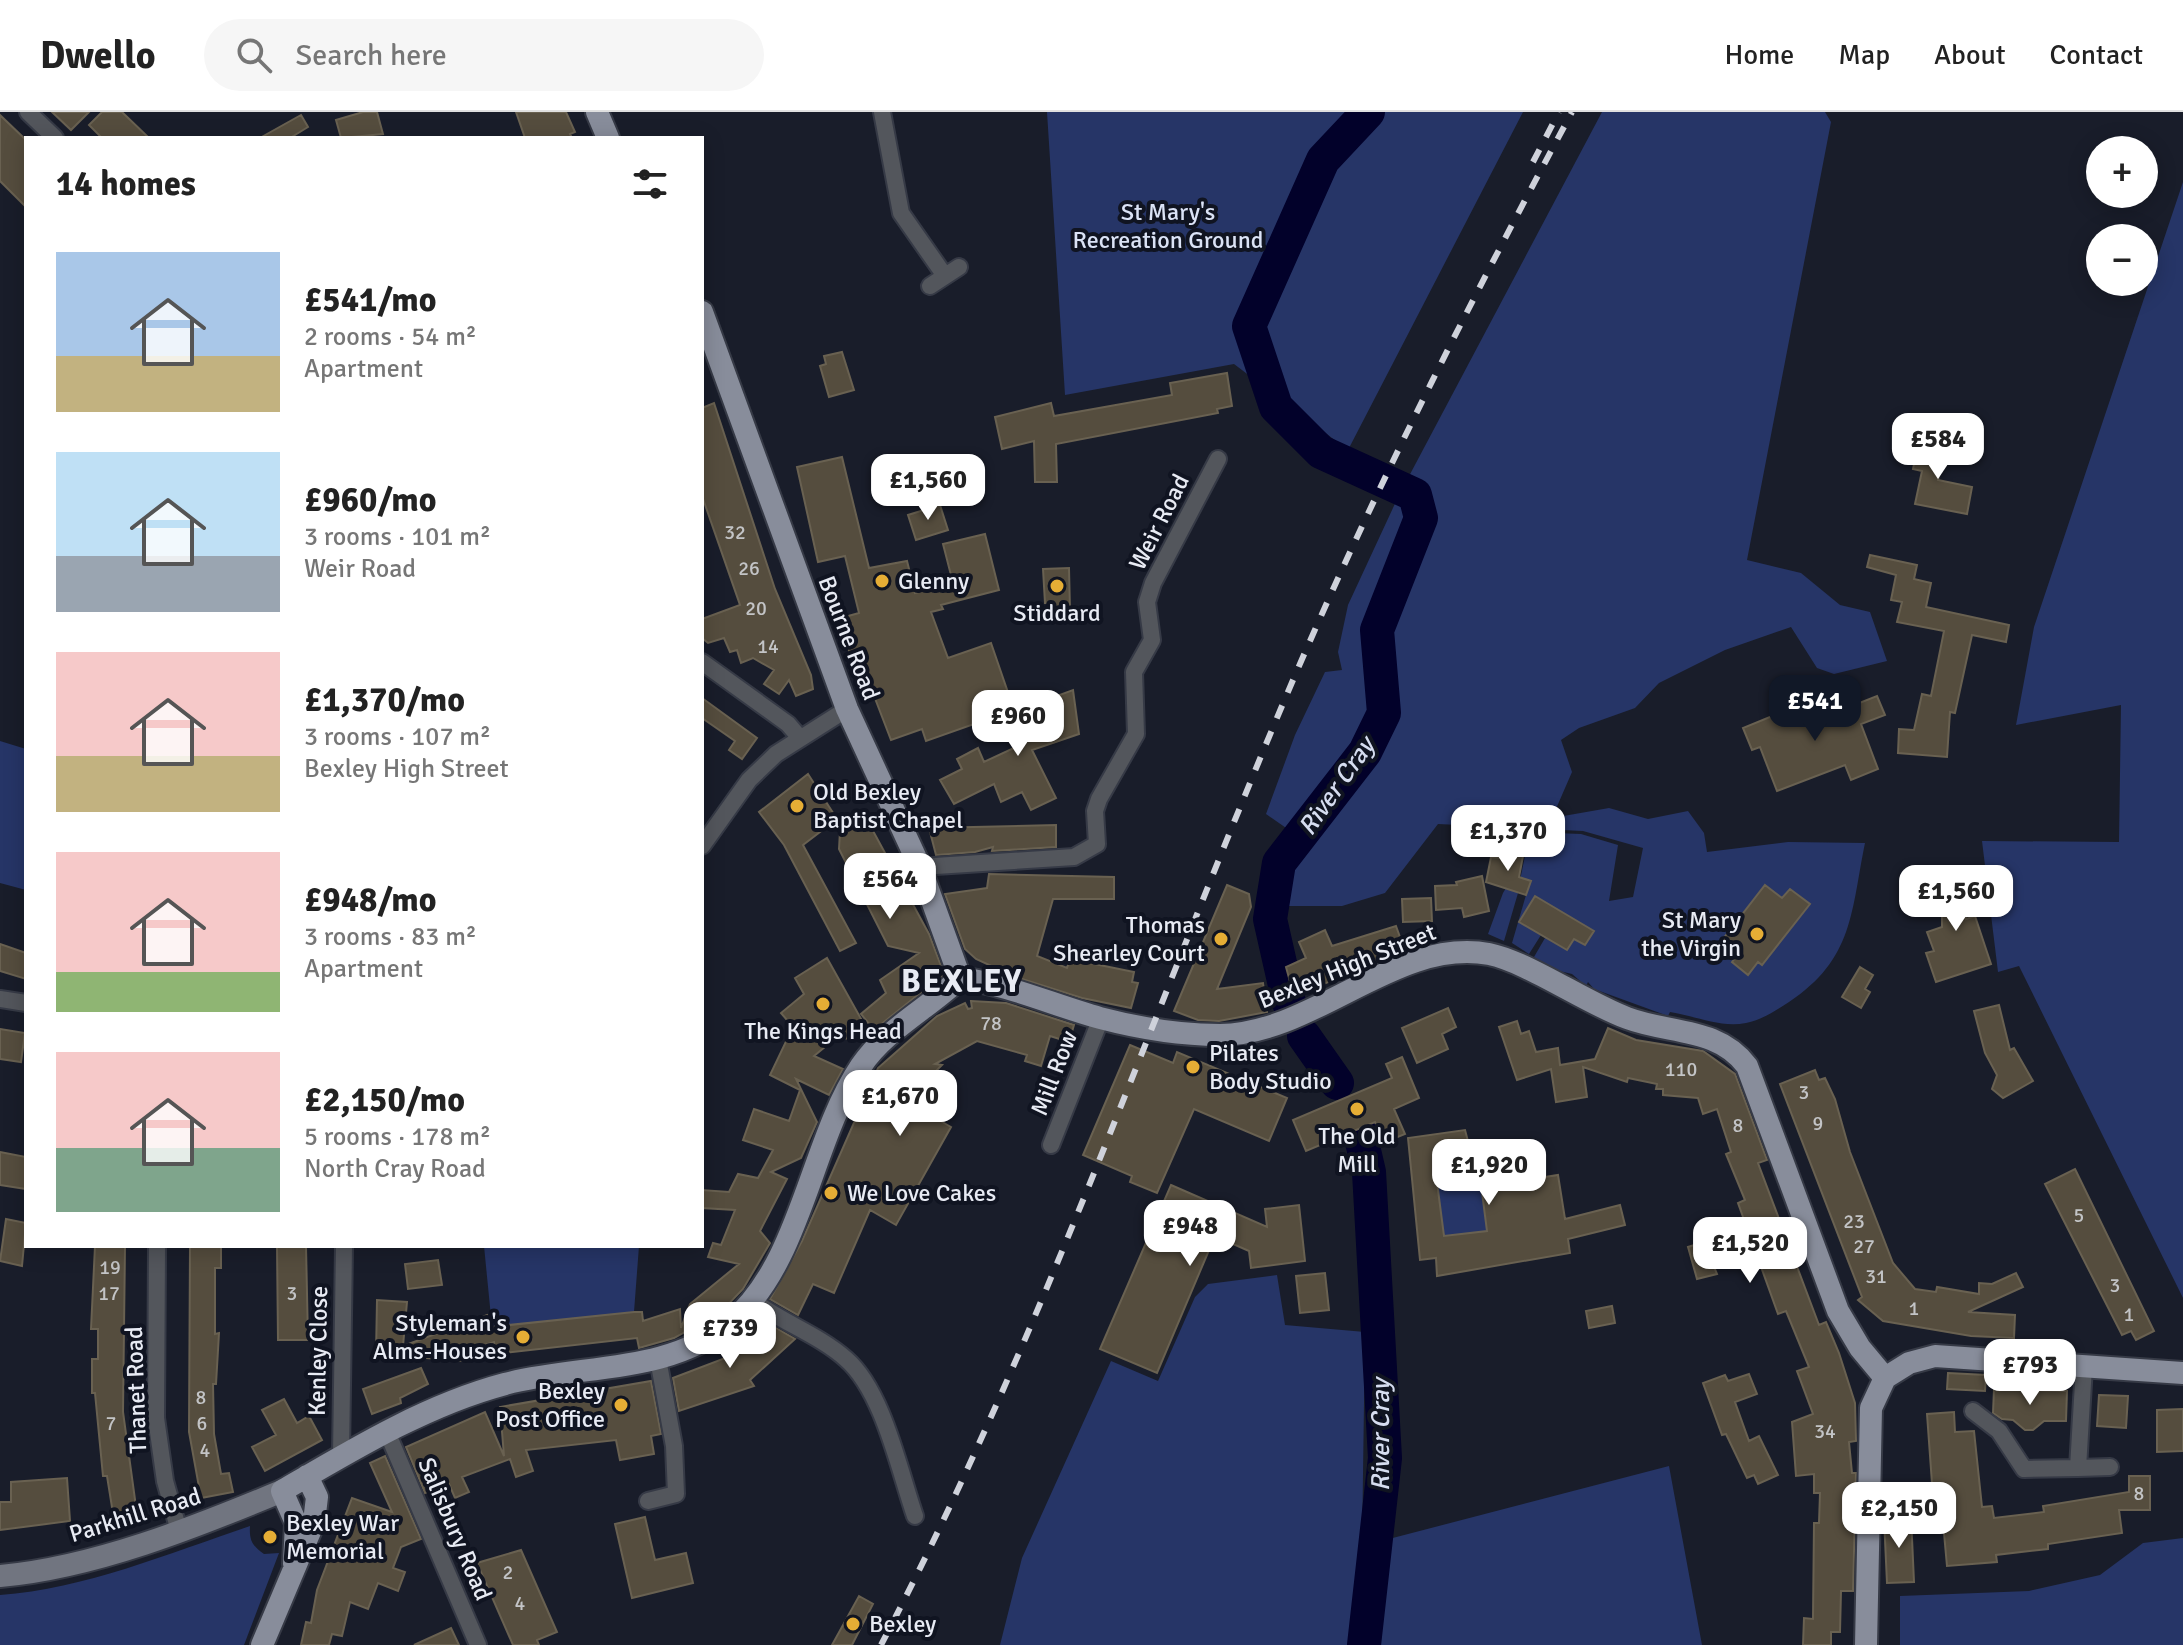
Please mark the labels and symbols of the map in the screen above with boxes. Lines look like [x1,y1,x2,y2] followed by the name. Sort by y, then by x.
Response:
[1073,197,1263,255] park label: St Mary's Recreation Ground
[1891,413,1985,481] pin: £584
[863,454,993,522] pin: £1,560
[1122,469,1196,575] street label: Weir Road
[724,520,746,545] house number: 32
[738,556,760,581] house number: 26
[898,566,969,596] place label: Glenny
[812,572,886,704] street label: Bourne Road
[873,572,891,590] marker: Glenny
[1048,577,1066,595] marker: Stiddard
[745,596,767,621] house number: 20
[1013,598,1101,628] place label: Stiddard
[757,634,779,659] house number: 14
[1768,675,1862,743] pin: £541
[971,690,1065,758] pin: £960
[1291,729,1384,842] water label: River Cray
[813,777,963,835] place label: Old Bexley Baptist Chapel
[788,797,806,815] marker: Old Bexley Baptist Chapel
[1443,805,1573,873] pin: £1,370
[843,853,937,921] pin: £564
[1891,865,2021,933] pin: £1,560
[1641,905,1741,963] place label: St Mary the Virgin
[1053,910,1205,968] place label: Thomas Shearley Court
[1254,917,1440,1015] street label: Bexley High Street
[1748,925,1766,943] marker: St Mary the Virgin
[1212,930,1230,948] marker: Thomas Shearley Court
[901,962,1023,1001] district label: BEXLEY
[814,995,832,1013] marker: The Kings Head
[980,1011,1002,1036] house number: 78
[744,1016,902,1046] place label: The Kings Head
[1024,1026,1084,1120] street label: Mill Row
[1209,1038,1332,1096] place label: Pilates Body Studio
[1665,1057,1697,1082] house number: 110
[1184,1058,1202,1076] marker: Pilates Body Studio
[835,1070,965,1138] pin: £1,670
[1799,1080,1809,1105] house number: 3
[1348,1100,1366,1118] marker: The Old Mill
[1813,1111,1823,1136] house number: 9
[1733,1113,1743,1138] house number: 8
[1318,1121,1396,1179] place label: The Old Mill
[1424,1139,1554,1207] pin: £1,920
[847,1178,996,1208] place label: We Love Cakes
[822,1184,840,1202] marker: We Love Cakes
[1143,1200,1237,1268] pin: £948
[2074,1203,2084,1228] house number: 5
[1843,1209,1865,1234] house number: 23
[1685,1217,1815,1285] pin: £1,520
[1853,1234,1875,1259] house number: 27
[99,1255,121,1280] house number: 19
[1865,1264,1887,1289] house number: 31
[2110,1273,2120,1298] house number: 3
[98,1281,120,1306] house number: 17
[287,1281,297,1306] house number: 3
[302,1286,334,1416] street label: Kenley Close
[1909,1296,1919,1321] house number: 1
[683,1302,777,1370] pin: £739
[2124,1302,2134,1327] house number: 1
[373,1308,507,1366] place label: Styleman's Alms-Houses
[119,1326,153,1454] street label: Thanet Road
[514,1328,532,1346] marker: Styleman's Alms-Houses
[1983,1339,2077,1407] pin: £793
[495,1376,605,1434] place label: Bexley Post Office
[1365,1376,1397,1491] water label: River Cray
[196,1385,206,1410] house number: 8
[612,1396,630,1414] marker: Bexley Post Office
[106,1411,116,1436] house number: 7
[197,1411,207,1436] house number: 6
[1814,1419,1836,1444] house number: 34
[200,1438,211,1463] house number: 4
[411,1453,499,1605] street label: Salisbury Road
[65,1481,205,1549] street label: Parkhill Road
[2134,1481,2144,1506] house number: 8
[1834,1482,1964,1550] pin: £2,150
[286,1508,399,1566] place label: Bexley War Memorial
[261,1528,279,1546] marker: Bexley War Memorial
[503,1560,513,1585] house number: 2
[515,1591,526,1616] house number: 4
[869,1609,936,1639] place label: Bexley
[844,1615,862,1633] marker: Bexley

